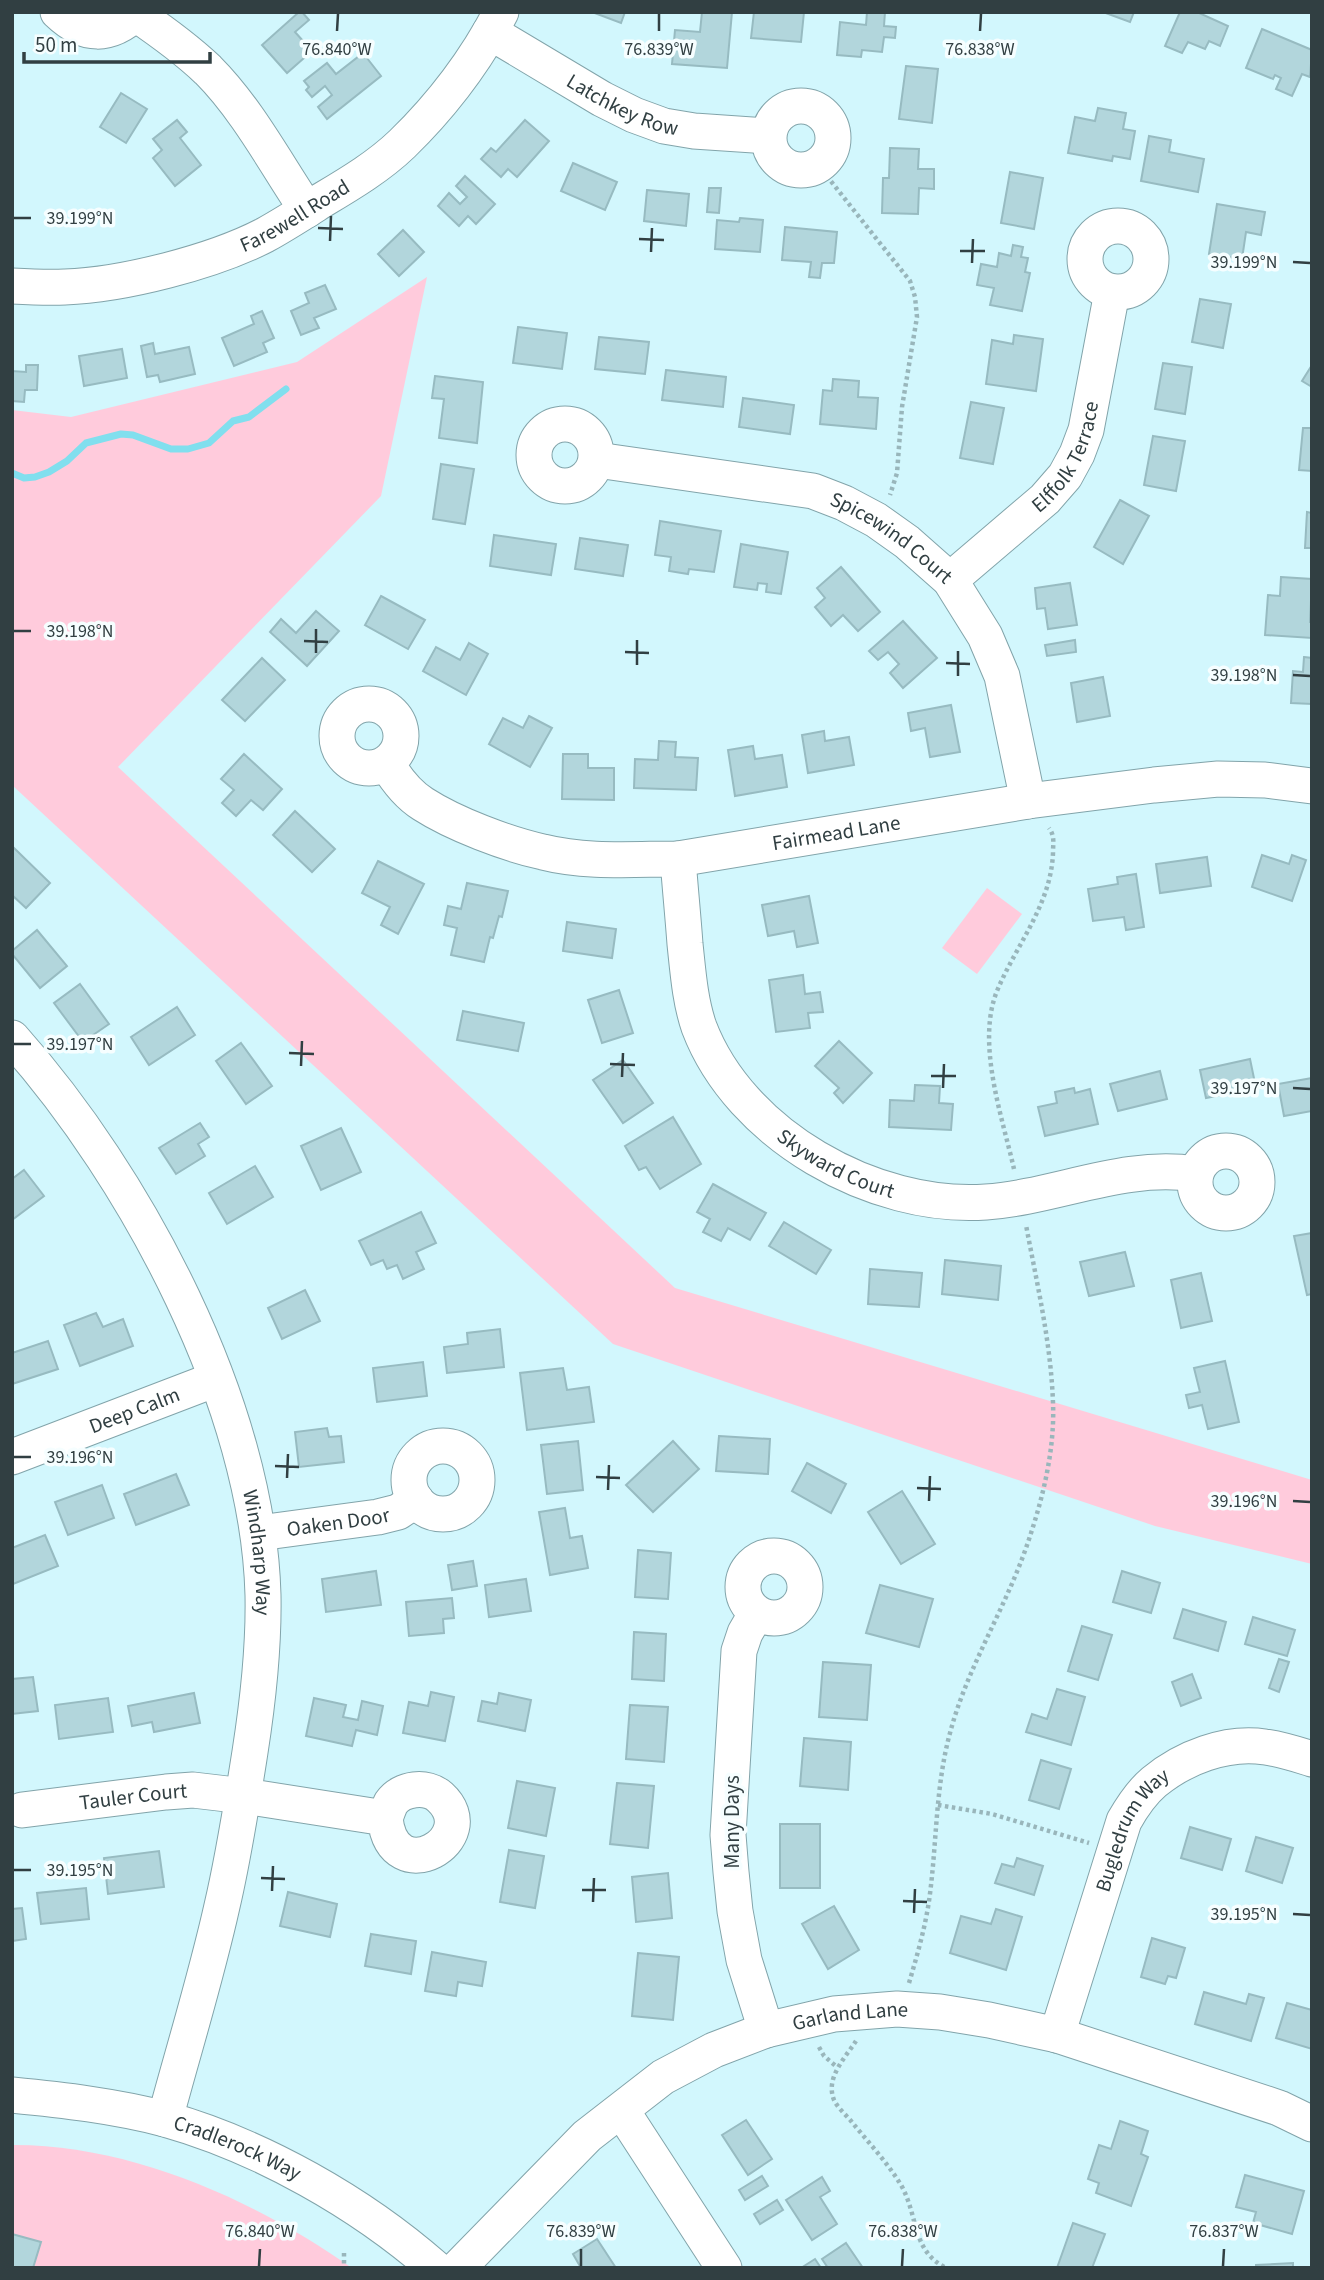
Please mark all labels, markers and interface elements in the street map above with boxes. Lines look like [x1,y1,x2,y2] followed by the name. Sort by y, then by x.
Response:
[24,21,210,65] scale bar
[35,30,77,60] text: 50 m
[302,37,372,62] text: 76.840°W
[624,37,694,62] text: 76.839°W
[945,37,1015,62] text: 76.838°W
[561,66,681,143] street label: Latchkey Row
[235,172,355,260] street label: Farewell Road
[47,206,113,231] text: 39.199°N
[1211,250,1277,275] text: 39.199°N
[1025,399,1106,519] street label: Elffolk Terrace
[826,484,959,591] street label: Spicewind Court
[47,619,113,644] text: 39.198°N
[1211,663,1277,688] text: 39.198°N
[770,807,903,858] street label: Fairmead Lane
[47,1032,113,1057] text: 39.197°N
[1211,1076,1277,1101] text: 39.197°N
[771,1121,898,1206] street label: Skyward Court
[85,1379,184,1441] street label: Deep Calm
[47,1445,113,1470] text: 39.196°N
[235,1487,278,1616] street label: Windharp Way
[1211,1489,1277,1514] text: 39.196°N
[285,1499,394,1544] street label: Oaken Door
[1088,1760,1175,1896] street label: Bugledrum Way
[78,1775,188,1818] street label: Tauler Court
[717,1775,747,1869] street label: Many Days
[47,1858,113,1883] text: 39.195°N
[1211,1902,1277,1927] text: 39.195°N
[789,1994,909,2038] street label: Garland Lane
[170,2107,307,2188] street label: Cradlerock Way
[225,2219,295,2244] text: 76.840°W
[546,2219,616,2244] text: 76.839°W
[868,2219,938,2244] text: 76.838°W
[1189,2219,1259,2244] text: 76.837°W

